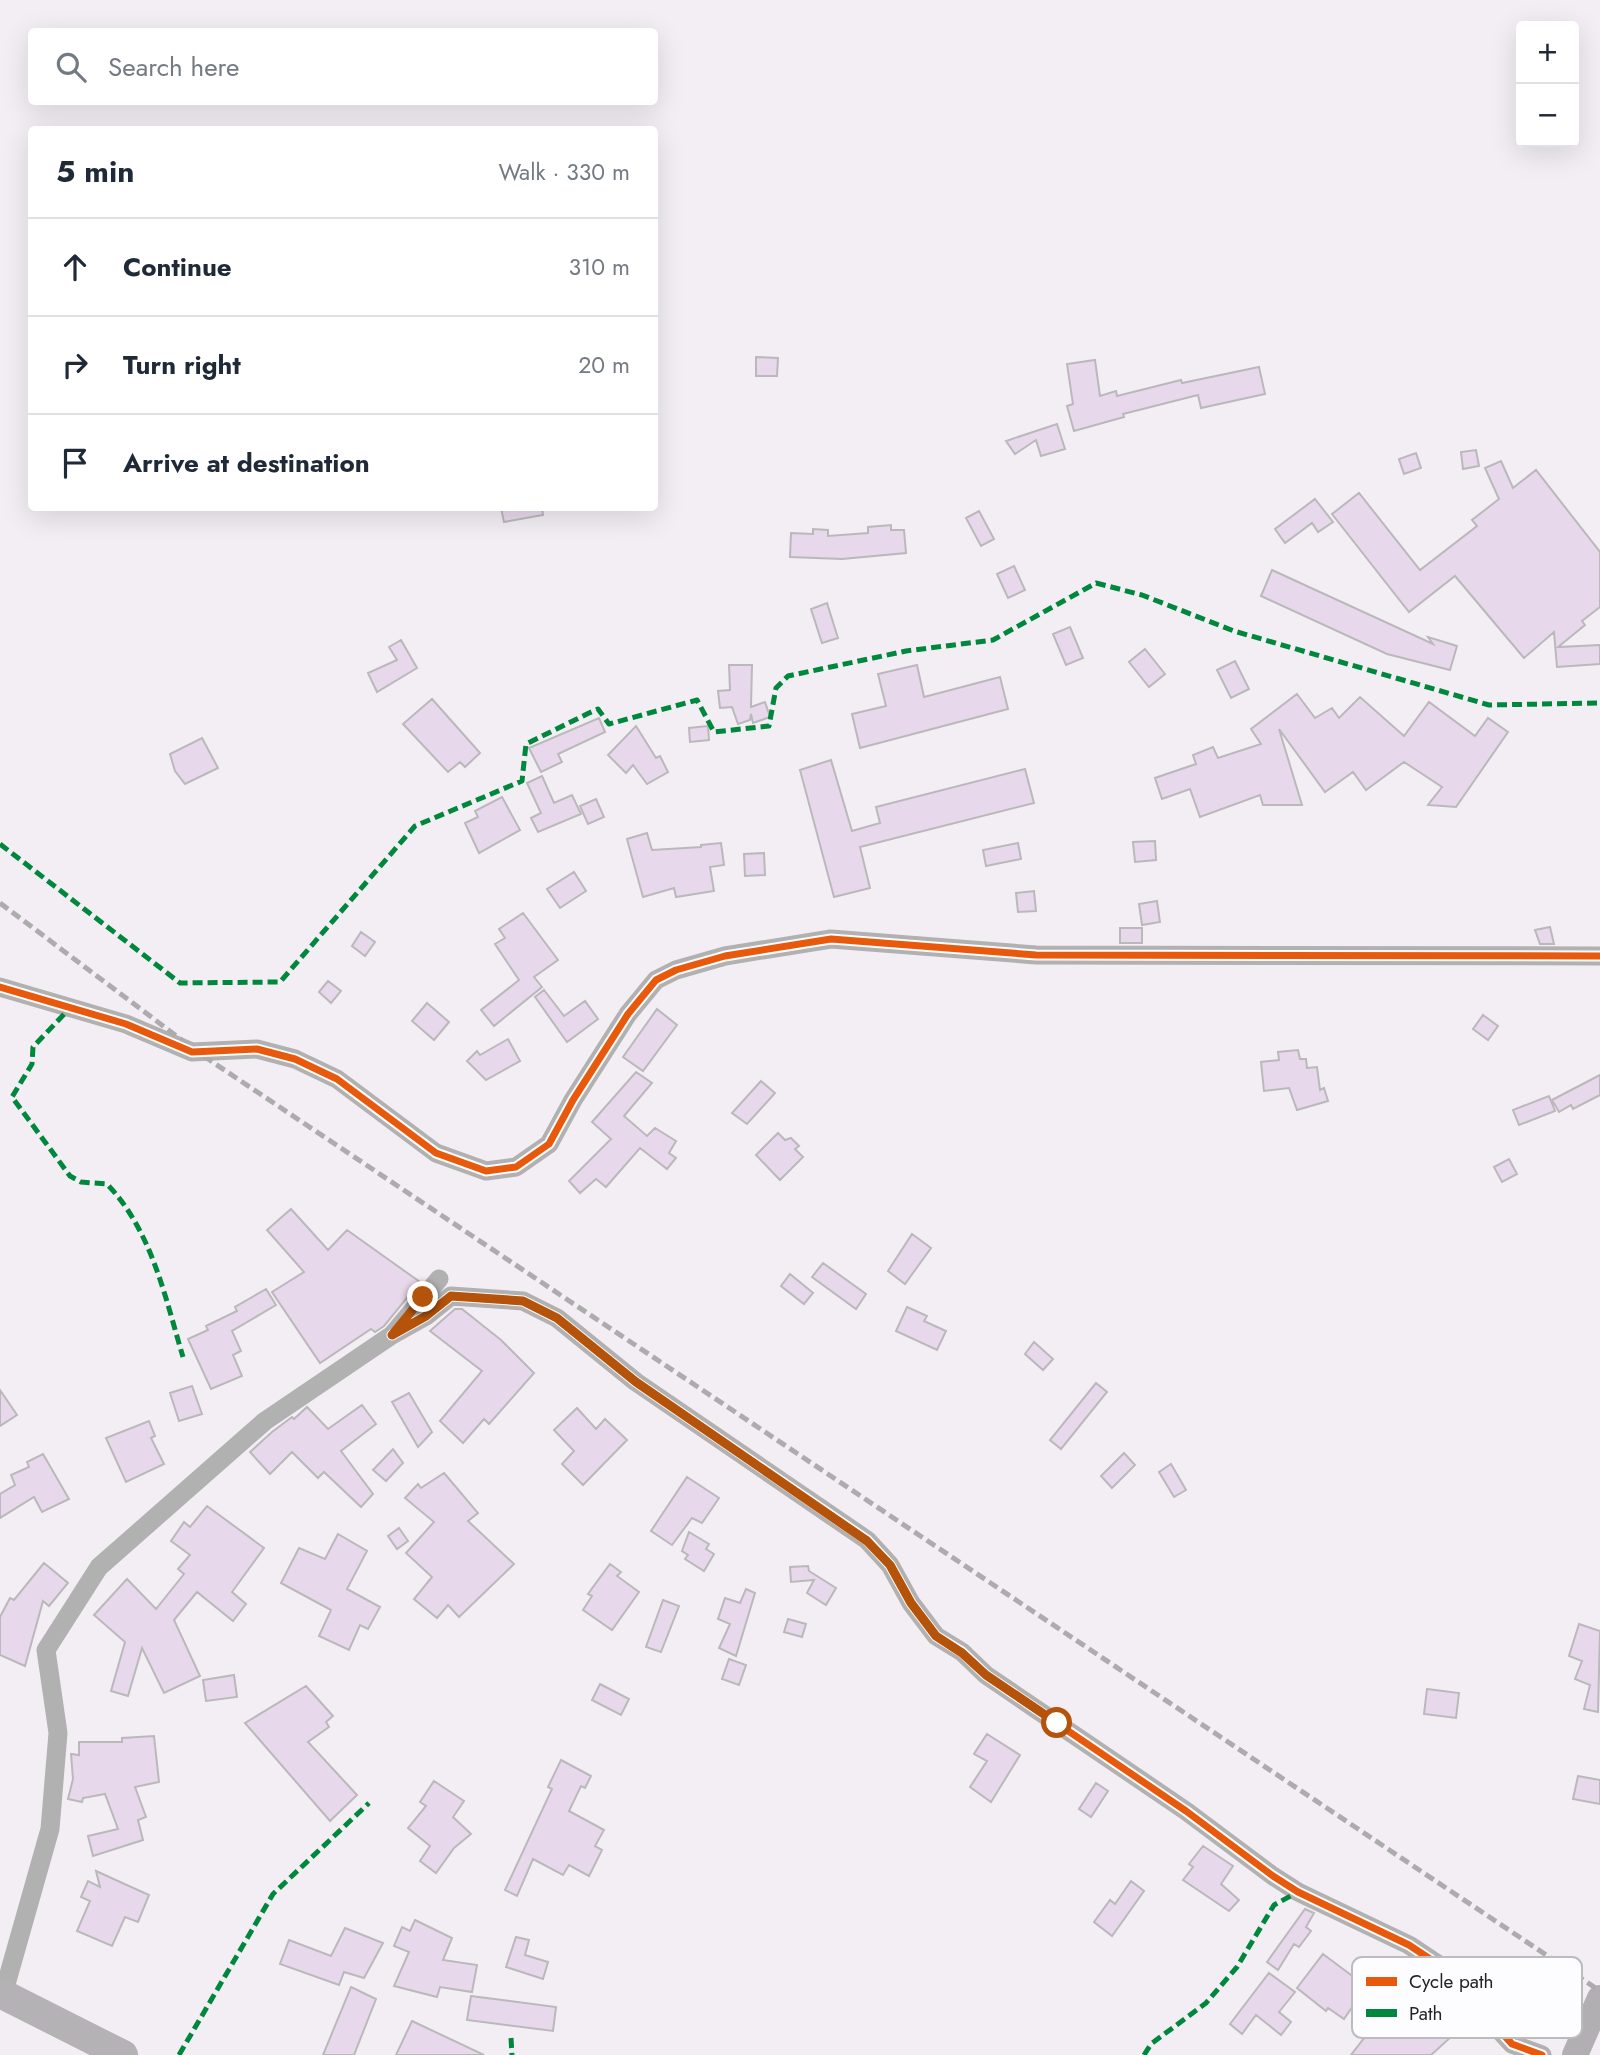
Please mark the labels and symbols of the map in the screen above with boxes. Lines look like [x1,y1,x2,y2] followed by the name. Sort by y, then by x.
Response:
[407,1281,438,1312] route end
[1041,1707,1072,1738] route start
[1352,1957,1582,2038] legend
[1409,1968,1494,1995] text: Cycle path
[1409,2000,1443,2027] text: Path

